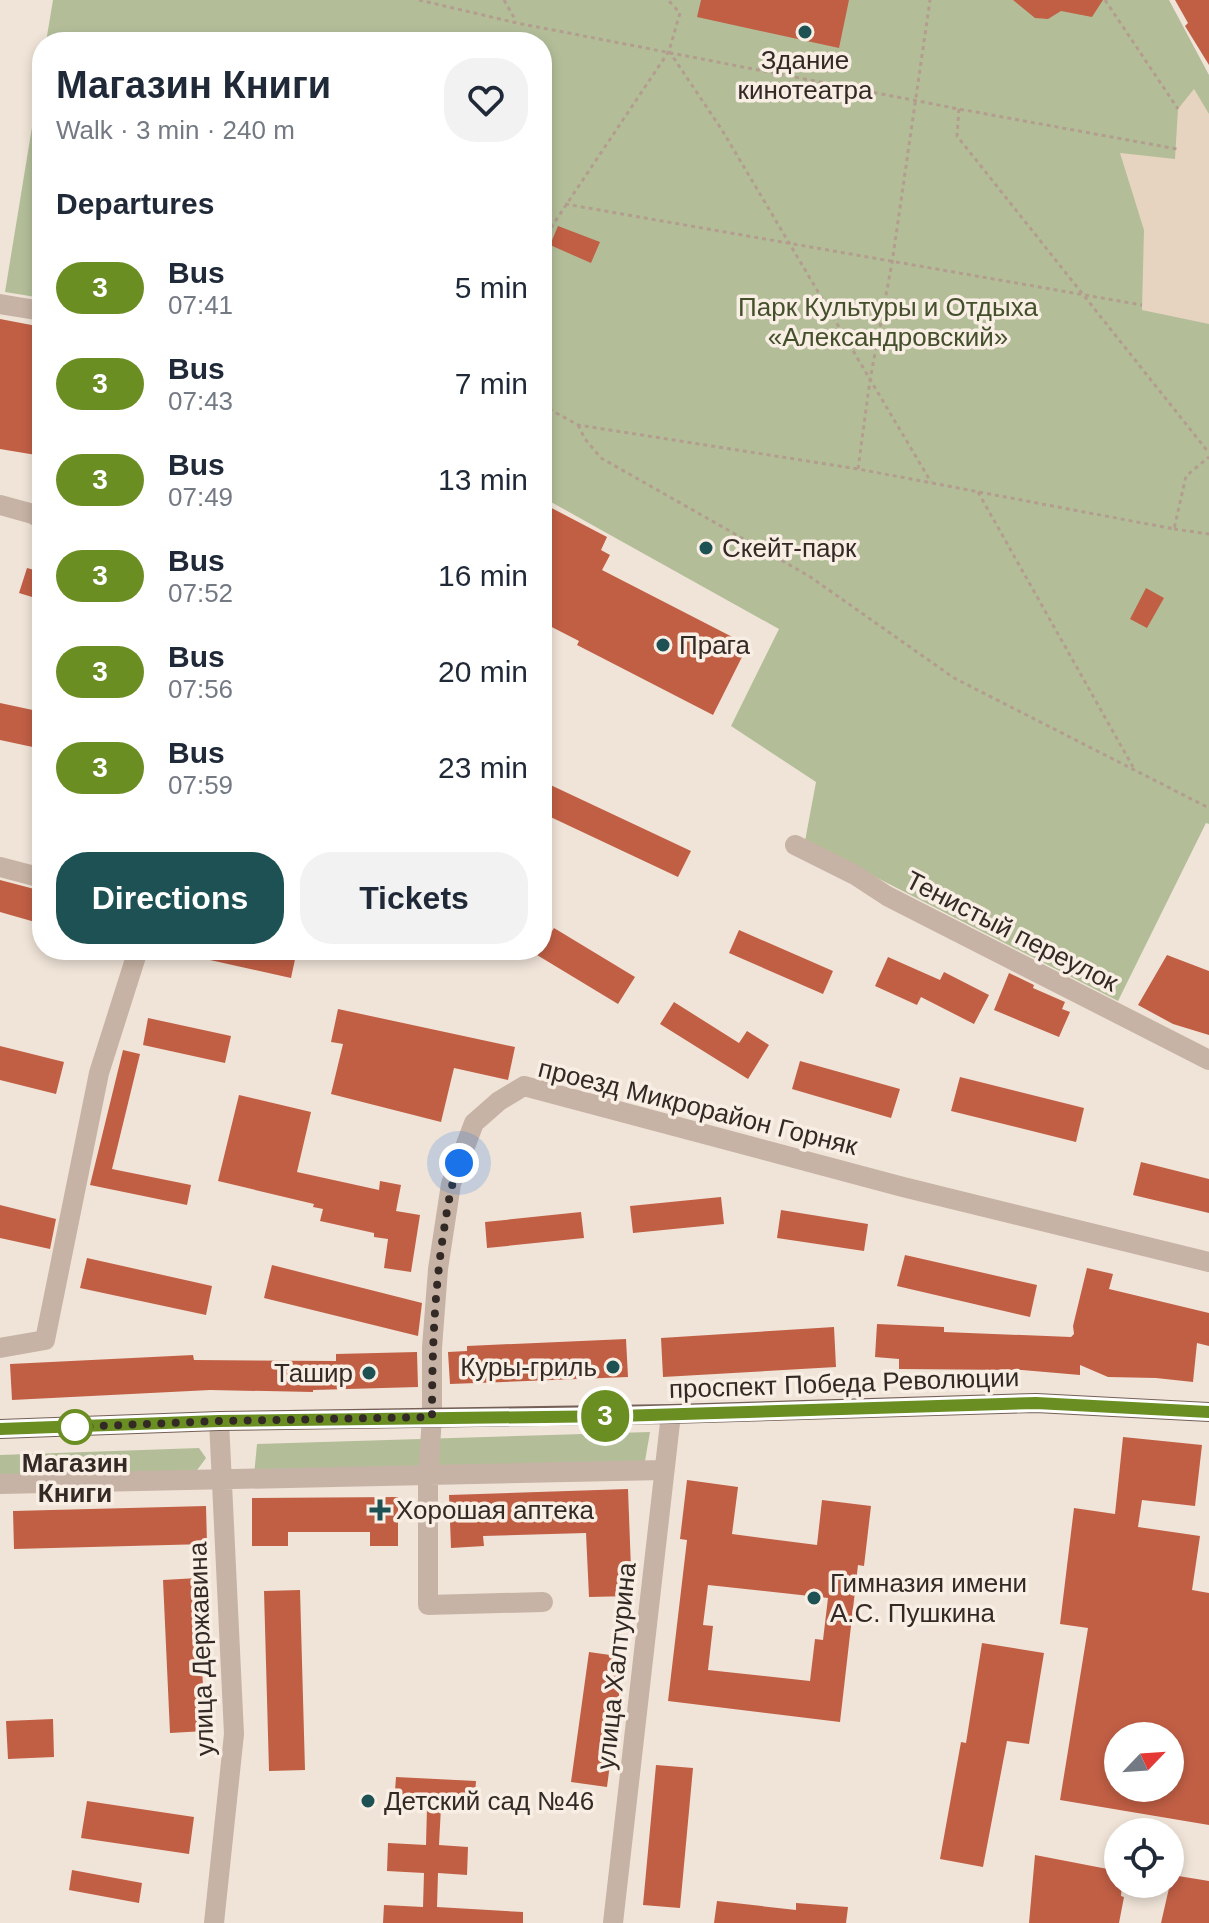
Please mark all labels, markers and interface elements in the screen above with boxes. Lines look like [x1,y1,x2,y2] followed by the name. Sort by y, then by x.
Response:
[796,23,814,41] marker: Здание кинотеатра
[738,45,873,105] place label: Здание кинотеатра
[444,58,528,142] button: heart
[56,64,331,106] text: Магазин Книги
[56,115,295,145] text: Walk · 3 min · 240 m
[56,187,214,220] text: Departures
[168,256,225,289] text: Bus
[455,271,528,304] text: 5 min
[92,272,108,303] text: 3
[168,290,233,320] text: 07:41
[738,292,1038,352] park label: Парк Культуры и Отдыха «Александровский»
[168,352,225,385] text: Bus
[455,367,528,400] text: 7 min
[92,368,108,399] text: 3
[168,386,233,416] text: 07:43
[168,448,225,481] text: Bus
[438,463,528,496] text: 13 min
[92,464,108,495] text: 3
[168,482,233,512] text: 07:49
[722,533,857,563] place label: Скейт-парк
[697,539,715,557] marker: Скейт-парк
[168,544,225,577] text: Bus
[438,559,528,592] text: 16 min
[92,560,108,591] text: 3
[168,578,233,608] text: 07:52
[679,630,751,660] place label: Прага
[654,636,672,654] marker: Прага
[168,640,225,673] text: Bus
[438,655,528,688] text: 20 min
[92,656,108,687] text: 3
[168,674,233,704] text: 07:56
[168,736,225,769] text: Bus
[438,751,528,784] text: 23 min
[92,752,108,783] text: 3
[168,770,233,800] text: 07:59
[56,852,284,944] button: Directions
[300,852,528,944] button: Tickets
[901,865,1124,998] street label: Тенистый переулок
[535,1053,861,1161] street label: проезд Микрорайон Горняк
[439,1143,479,1183] your location
[460,1352,597,1382] place label: Куры-гриль
[274,1358,353,1388] place label: Ташир
[604,1358,622,1376] marker: Куры-гриль
[668,1362,1020,1404] street label: проспект Победа Революции
[360,1364,378,1382] marker: Ташир
[579,1390,631,1442] line badge: 3
[597,1400,613,1431] text: 3
[58,1410,92,1444] marker: Магазин Книги
[22,1448,128,1508] place label: Магазин Книги
[396,1495,595,1525] place label: Хорошая аптека
[371,1501,389,1519] marker: Хорошая аптека
[182,1541,220,1757] street label: улица Державина
[590,1560,642,1771] street label: улица Халтурина
[830,1568,1027,1628] place label: Гимназия имени А.С. Пушкина
[805,1589,823,1607] marker: Гимназия имени А.С. Пушкина
[1104,1722,1184,1802] north arrow
[1104,1722,1184,1898] map controls
[384,1786,594,1816] place label: Детский сад №46
[359,1792,377,1810] marker: Детский сад №46
[1104,1818,1184,1898] button: locate

